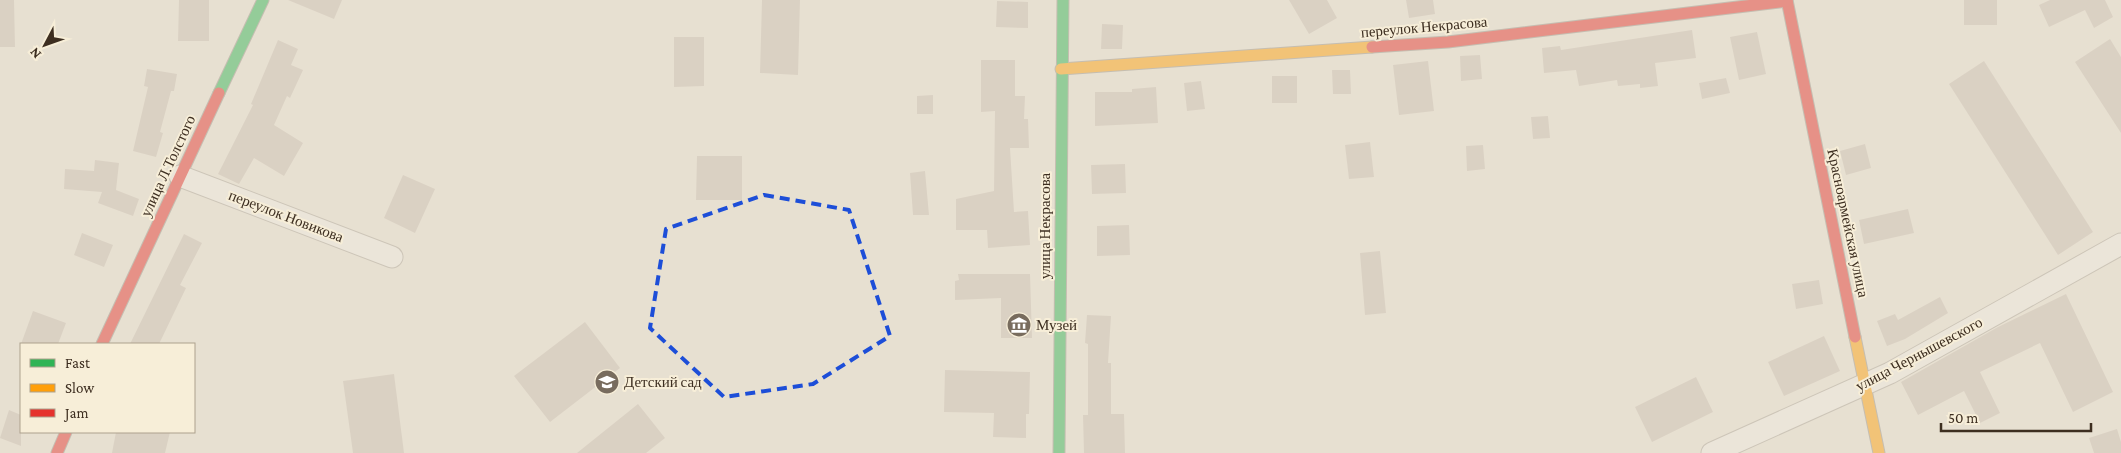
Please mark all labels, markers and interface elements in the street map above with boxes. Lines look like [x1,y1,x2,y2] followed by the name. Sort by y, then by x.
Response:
[1360,13,1488,41] street label: переулок Некрасова
[20,20,70,70] north arrow
[26,44,44,62] text: N
[137,113,199,219] street label: улица Л.Толстого
[1824,147,1872,299] street label: Красноармейская улица
[1037,172,1053,279] street label: улица Некрасова
[226,187,346,245] street label: переулок Новикова
[1006,312,1032,338] museum icon: Музей
[1853,314,1985,394] street label: улица Чернышевского
[1036,317,1077,333] place label: Музей
[20,343,195,433] legend
[65,355,91,371] text: Fast
[594,369,620,395] school or university icon: Детский сад
[624,374,702,390] place label: Детский сад
[65,380,95,396] text: Slow
[1941,400,2091,432] scale bar
[63,405,88,422] text: Jam
[1948,410,1978,426] text: 50 m

